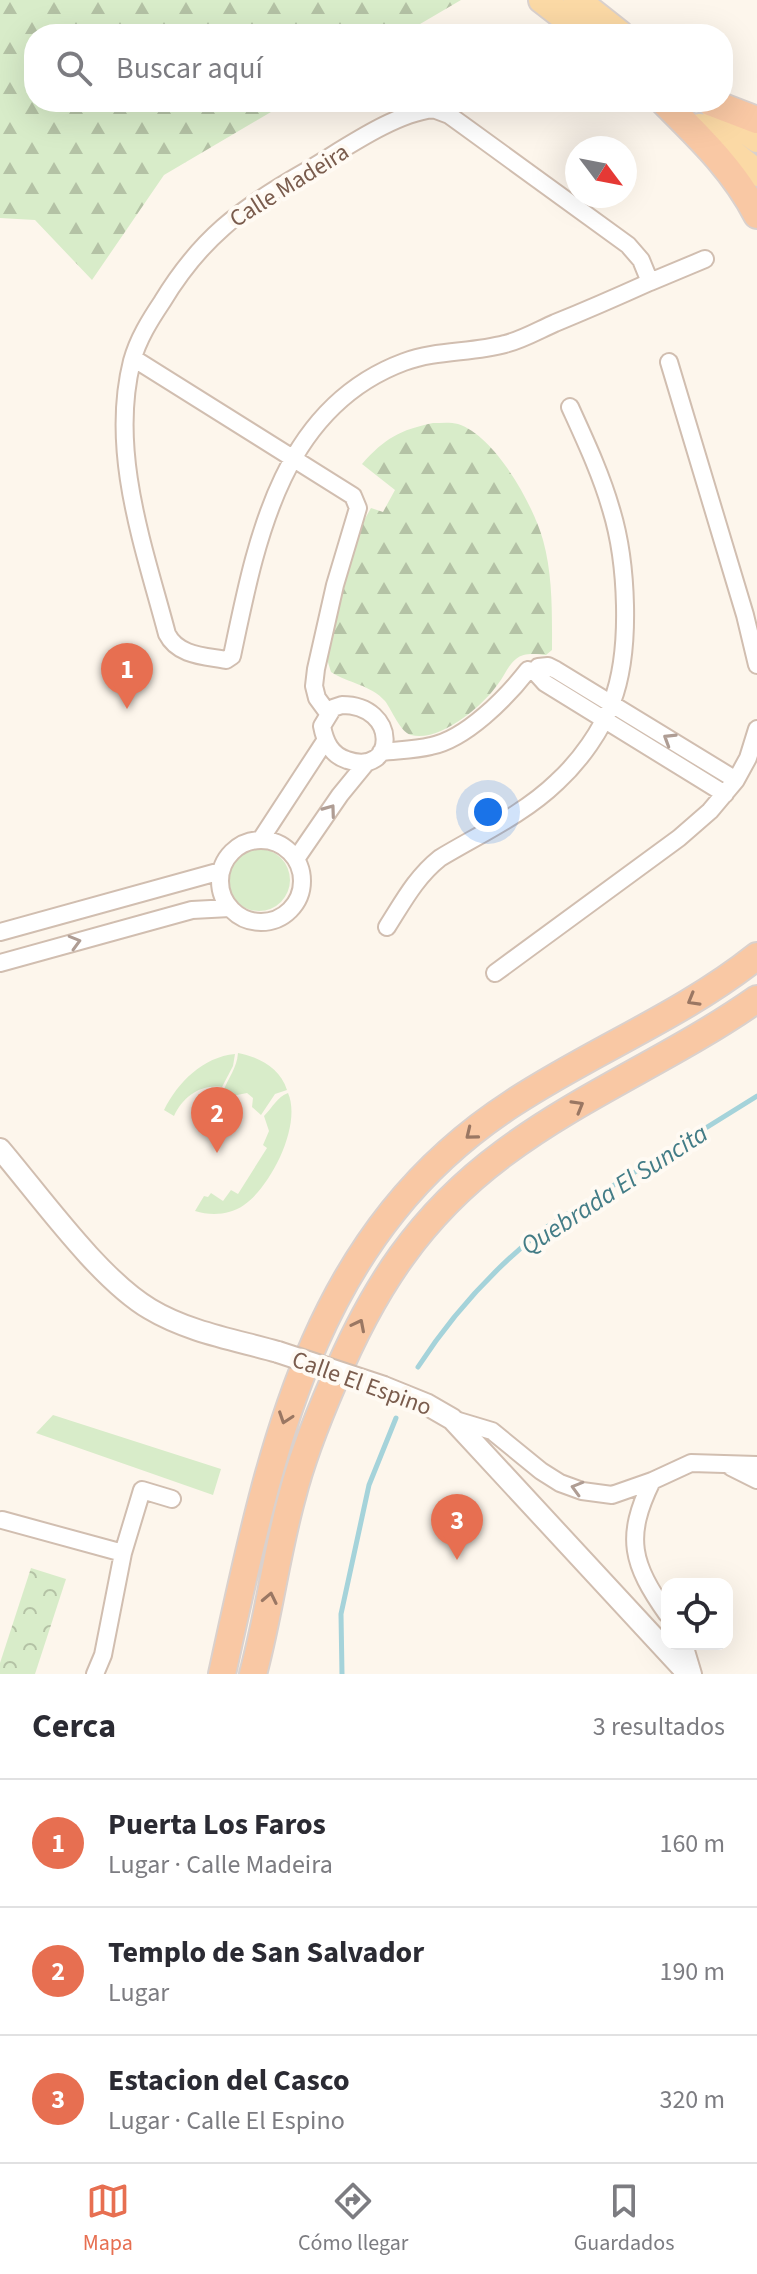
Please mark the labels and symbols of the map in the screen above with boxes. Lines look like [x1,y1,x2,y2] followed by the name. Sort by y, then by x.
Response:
[223,135,356,236] street label: Calle Madeira
[565,136,637,208] north arrow
[101,643,153,709] pin: 1
[664,734,678,749] one-way arrow
[468,792,508,832] your location
[320,804,334,818] one-way arrow
[68,935,82,952] one-way arrow
[687,990,701,1006] one-way arrow
[191,1087,243,1153] pin: 2
[569,1100,584,1116] one-way arrow
[513,1115,715,1264] water label: Quebrada El Suncita
[465,1125,480,1139] one-way arrow
[349,1319,364,1334] one-way arrow
[287,1342,437,1425] street label: Calle El Espino
[278,1410,295,1424] one-way arrow
[571,1481,584,1498] one-way arrow
[431,1494,483,1560] pin: 3
[261,1592,278,1605] one-way arrow

